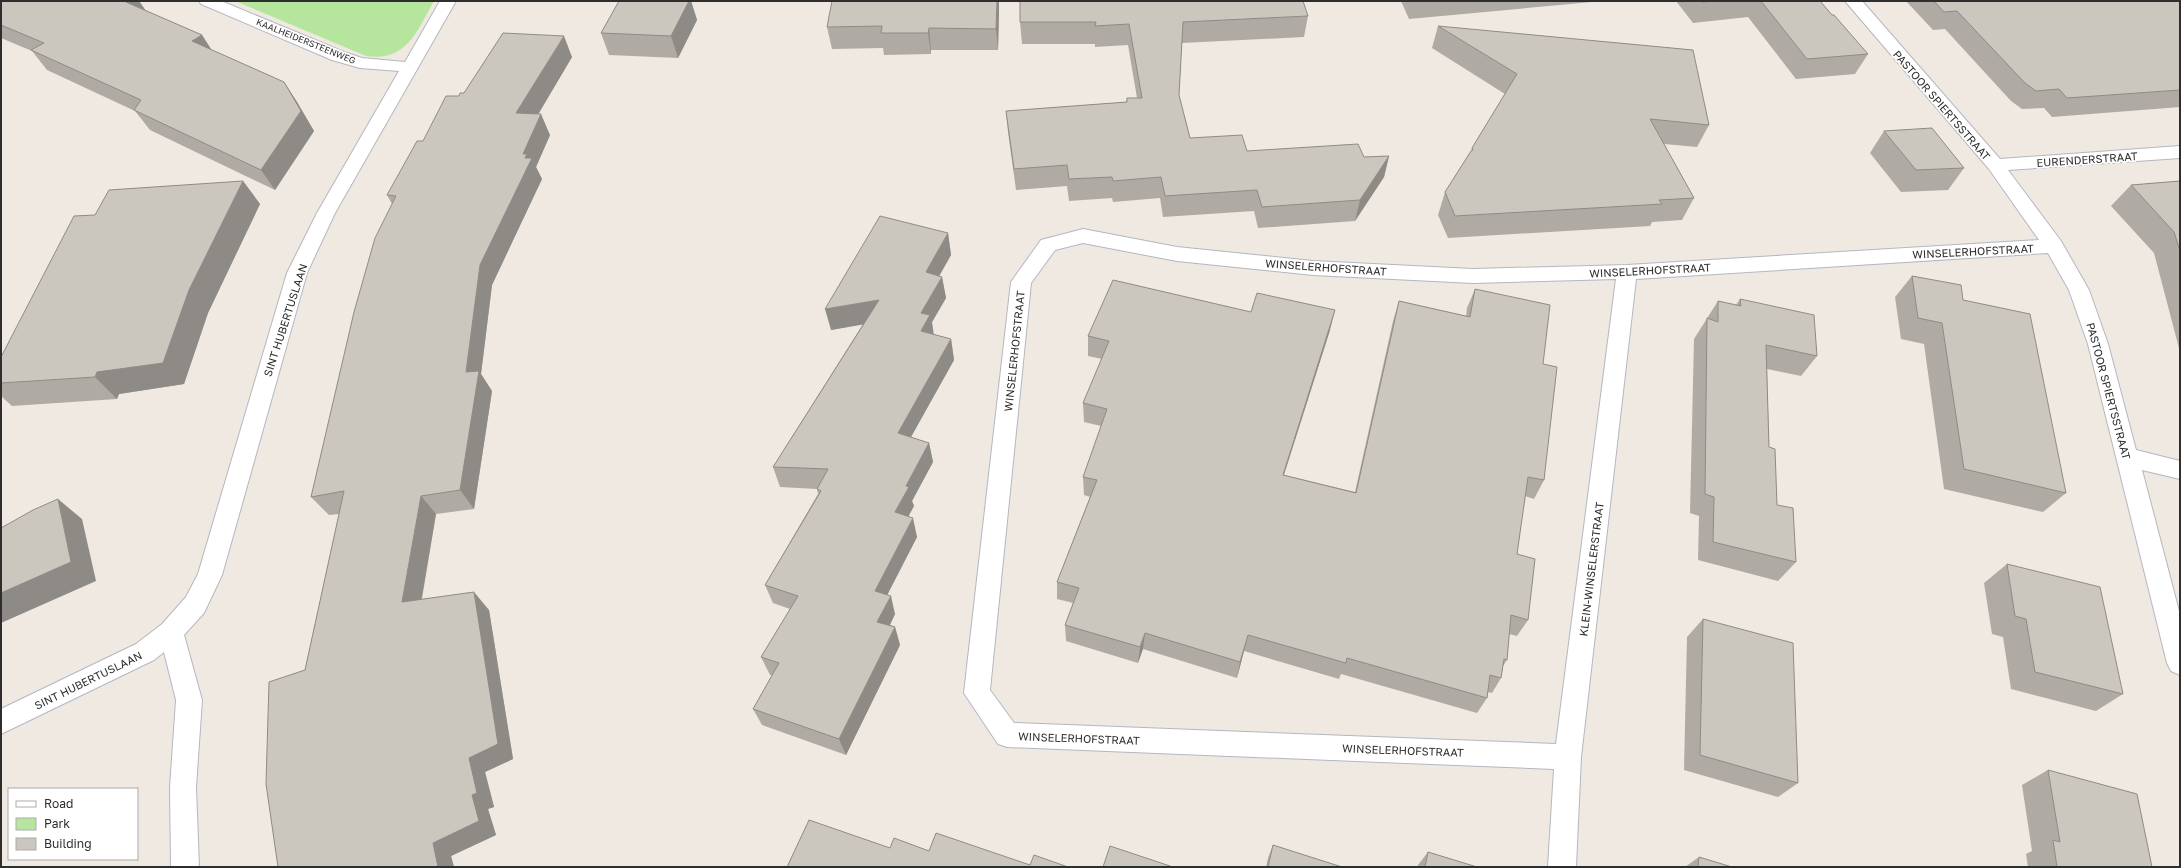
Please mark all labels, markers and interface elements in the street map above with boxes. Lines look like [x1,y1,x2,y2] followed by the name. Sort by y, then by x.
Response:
[255,16,357,66] street label: KAALHEIDERSTEENWEG
[1891,47,1993,163] street label: PASTOOR SPIERTSSTRAAT
[2036,149,2138,169] street label: EURENDERSTRAAT
[1912,241,2034,261] street label: WINSELERHOFSTRAAT
[1265,256,1387,278] street label: WINSELERHOFSTRAAT
[1589,260,1711,280] street label: WINSELERHOFSTRAAT
[261,262,309,378] street label: SINT HUBERTUSLAAN
[1001,290,1027,412] street label: WINSELERHOFSTRAAT
[2084,321,2134,461] street label: PASTOOR SPIERTSSTRAAT
[1576,501,1606,637] street label: KLEIN-WINSELERSTRAAT
[32,648,144,712] street label: SINT HUBERTUSLAAN
[1018,729,1140,747] street label: WINSELERHOFSTRAAT
[1342,741,1464,759] street label: WINSELERHOFSTRAAT
[8,788,138,860] legend
[44,796,73,811] text: Road
[44,816,70,831] text: Park
[44,836,92,851] text: Building

